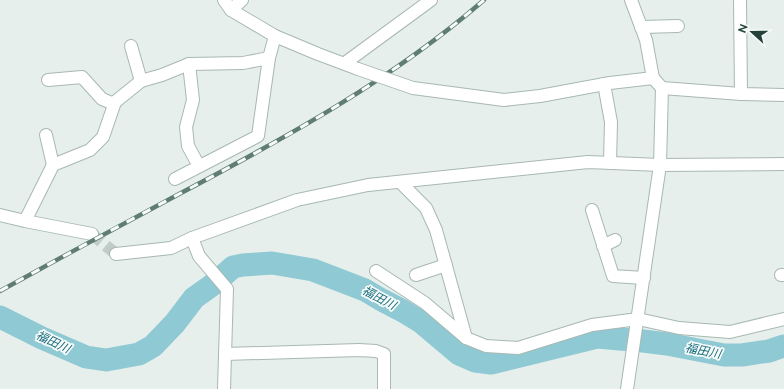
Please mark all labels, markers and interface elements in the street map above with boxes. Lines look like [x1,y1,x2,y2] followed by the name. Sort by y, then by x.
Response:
[732,12,772,52] north arrow
[736,22,751,35] text: N
[360,283,400,314] water label: 福田川
[34,328,74,357] water label: 福田川
[684,341,724,362] water label: 福田川

